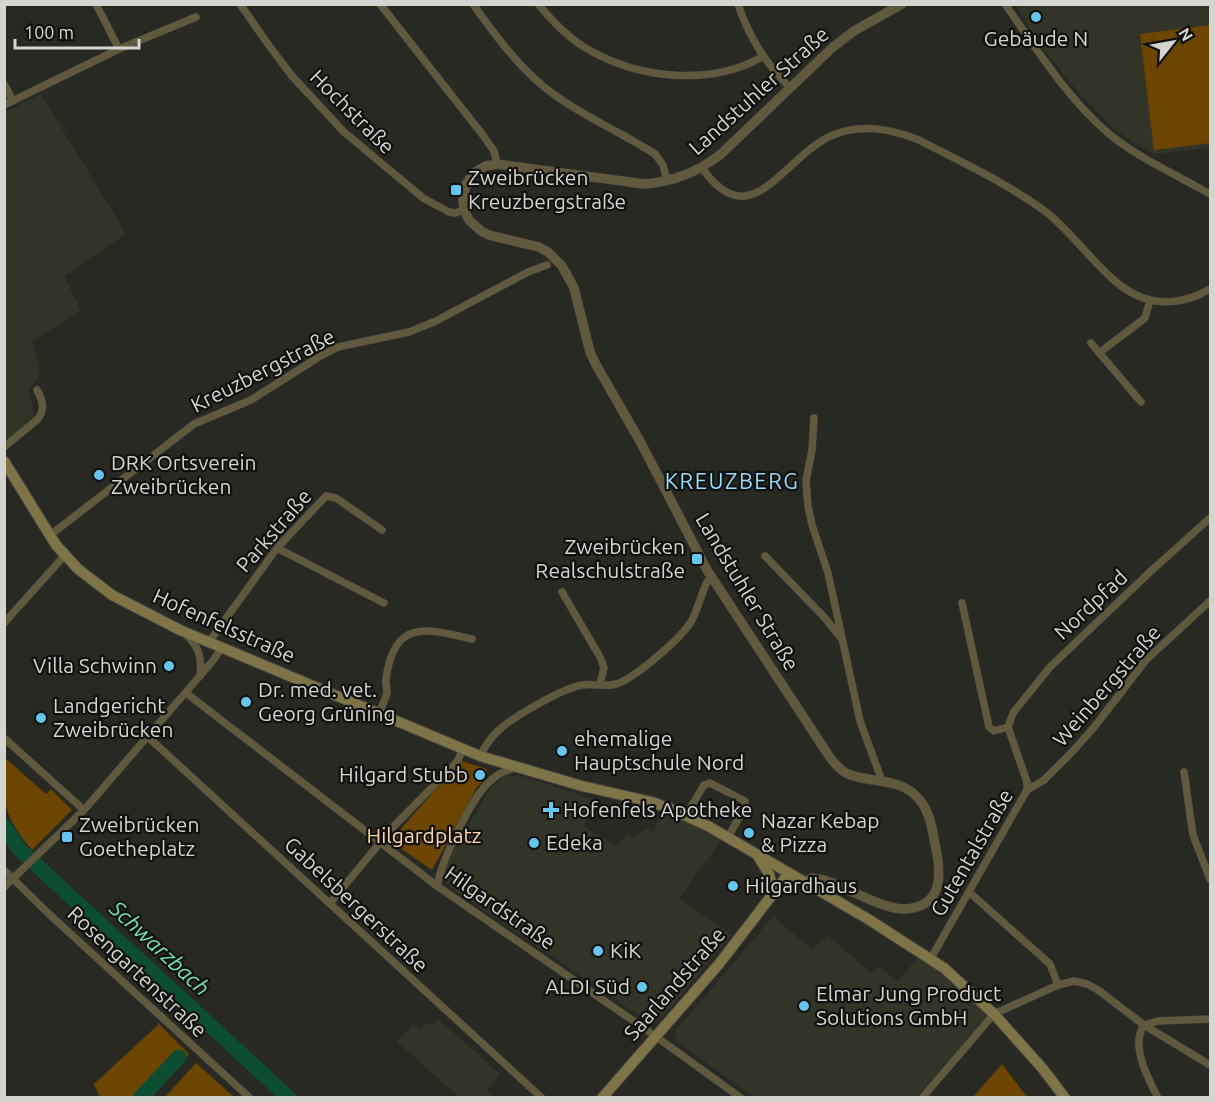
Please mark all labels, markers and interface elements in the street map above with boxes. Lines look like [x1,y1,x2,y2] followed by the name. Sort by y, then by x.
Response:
[1029,10,1043,24] marker: Gebäude N
[15,12,140,50] scale bar
[1143,12,1203,72] north arrow
[684,21,833,159] street label: Landstuhler Straße
[24,22,74,42] text: 100 m
[1175,25,1197,44] text: N
[984,26,1088,50] place label: Gebäude N
[306,64,400,158] street label: Hochstraße
[468,165,626,213] place label: Zweibrücken Kreuzbergstraße
[449,183,463,197] marker: Zweibrücken Kreuzbergstraße
[187,324,338,417] street label: Kreuzbergstraße
[111,450,257,498] place label: DRK Ortsverein Zweibrücken
[92,468,106,482] marker: DRK Ortsverein Zweibrücken
[665,468,799,493] district label: KREUZBERG
[231,484,316,577] street label: Parkstraße
[691,508,804,674] street label: Landstuhler Straße
[535,534,685,582] place label: Zweibrücken Realschulstraße
[690,552,704,566] marker: Zweibrücken Realschulstraße
[1049,565,1132,644] street label: Nordpfad
[150,583,299,667] street label: Hofenfelsstraße
[1047,620,1165,751] street label: Weinbergstraße
[33,653,157,677] place label: Villa Schwinn
[162,659,176,673] marker: Villa Schwinn
[258,677,396,725] place label: Dr. med. vet. Georg Grüning
[53,693,173,741] place label: Landgericht Zweibrücken
[239,695,253,709] marker: Dr. med. vet. Georg Grüning
[34,711,48,725] marker: Landgericht Zweibrücken
[574,726,744,774] place label: ehemalige Hauptschule Nord
[555,744,569,758] marker: ehemalige Hauptschule Nord
[339,762,468,786] place label: Hilgard Stubb
[473,768,487,782] marker: Hilgard Stubb
[925,785,1017,920] street label: Gutentalstraße
[563,797,752,821] place label: Hofenfels Apotheke
[544,803,558,817] marker: Hofenfels Apotheke
[761,808,879,856] place label: Nazar Kebap & Pizza
[79,812,199,860] place label: Zweibrücken Goetheplatz
[367,823,481,847] park label: Hilgardplatz
[742,826,756,840] marker: Nazar Kebap & Pizza
[60,830,74,844] marker: Zweibrücken Goetheplatz
[546,830,603,854] place label: Edeka
[280,832,433,977] street label: Gabelsbergerstraße
[527,836,541,850] marker: Edeka
[441,860,560,954] street label: Hilgardstraße
[745,873,857,897] place label: Hilgardhaus
[726,879,740,893] marker: Hilgardhaus
[105,895,215,1000] water label: Schwarzbach
[63,901,212,1042] street label: Rosengartenstraße
[619,922,730,1045] street label: Saarlandstraße
[610,938,641,962] place label: KiK
[591,944,605,958] marker: KiK
[545,974,630,998] place label: ALDI Süd
[635,980,649,994] marker: ALDI Süd
[816,981,1001,1029] place label: Elmar Jung Product Solutions GmbH
[797,999,811,1013] marker: Elmar Jung Product Solutions GmbH

